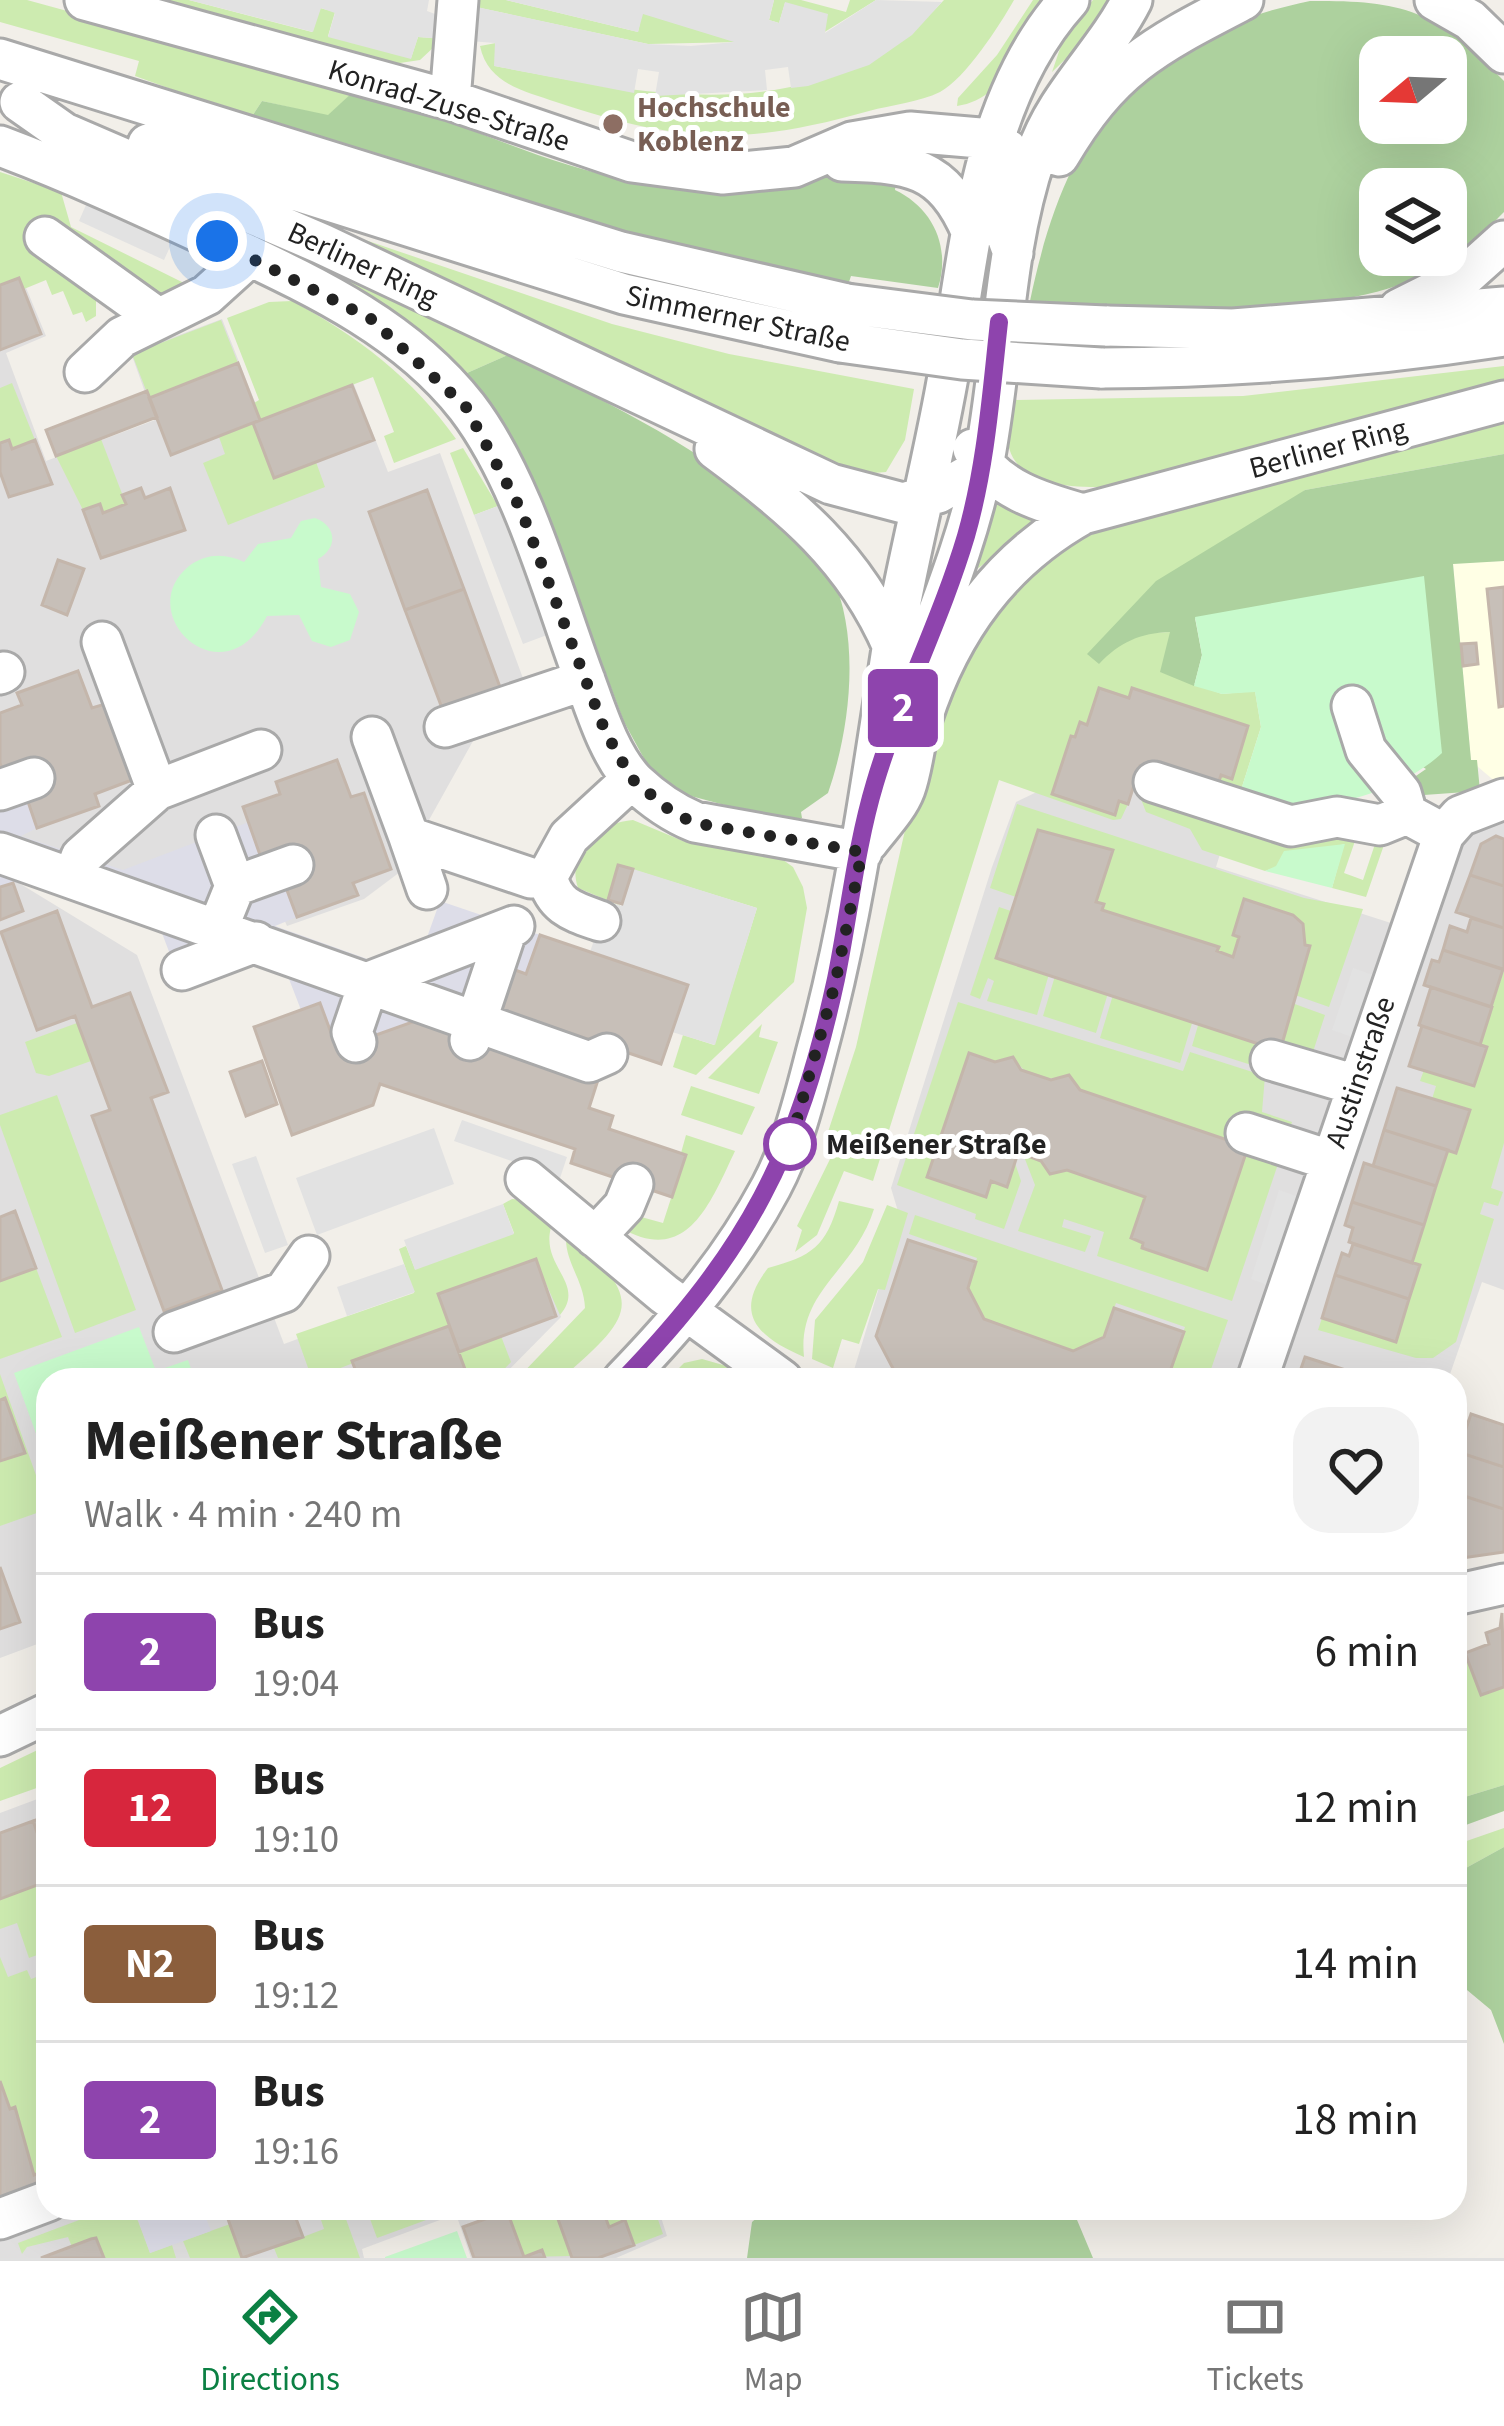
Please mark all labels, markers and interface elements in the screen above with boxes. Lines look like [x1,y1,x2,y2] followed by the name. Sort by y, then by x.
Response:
[1359,36,1467,144] north arrow
[1359,36,1467,276] map controls
[323,48,575,163] street label: Konrad-Zuse-Straße
[637,86,791,163] place label: Hochschule Koblenz
[600,111,626,137] marker: Hochschule Koblenz
[1359,168,1467,276] button: layers
[187,211,247,271] your location
[280,211,445,318] street label: Berliner Ring
[622,274,854,363] street label: Simmerner Straße
[1244,407,1412,490] street label: Berliner Ring
[864,669,942,747] line badge: 2
[892,678,914,738] text: 2
[1315,991,1406,1154] street label: Austinstraße
[765,1119,815,1169] marker: Meißener Straße
[826,1123,1047,1166] place label: Meißener Straße
[84,1401,503,1482] text: Meißener Straße
[1293,1407,1419,1533] button: heart
[84,1487,402,1543] text: Walk · 4 min · 240 m
[252,1592,325,1656] text: Bus
[1315,1620,1419,1684] text: 6 min
[139,1622,161,1682] text: 2
[252,1656,339,1712] text: 19:04
[252,1748,325,1812] text: Bus
[1292,1776,1419,1840] text: 12 min
[128,1778,172,1838] text: 12
[252,1812,339,1868] text: 19:10
[252,1904,325,1968] text: Bus
[1292,1932,1419,1996] text: 14 min
[125,1934,175,1994] text: N2
[252,1968,339,2024] text: 19:12
[252,2060,325,2124] text: Bus
[1292,2088,1419,2152] text: 18 min
[139,2090,161,2150] text: 2
[252,2124,339,2180] text: 19:16
[200,2284,340,2403] tab: Directions
[740,2284,806,2403] tab: Map
[1207,2284,1304,2403] tab: Tickets

